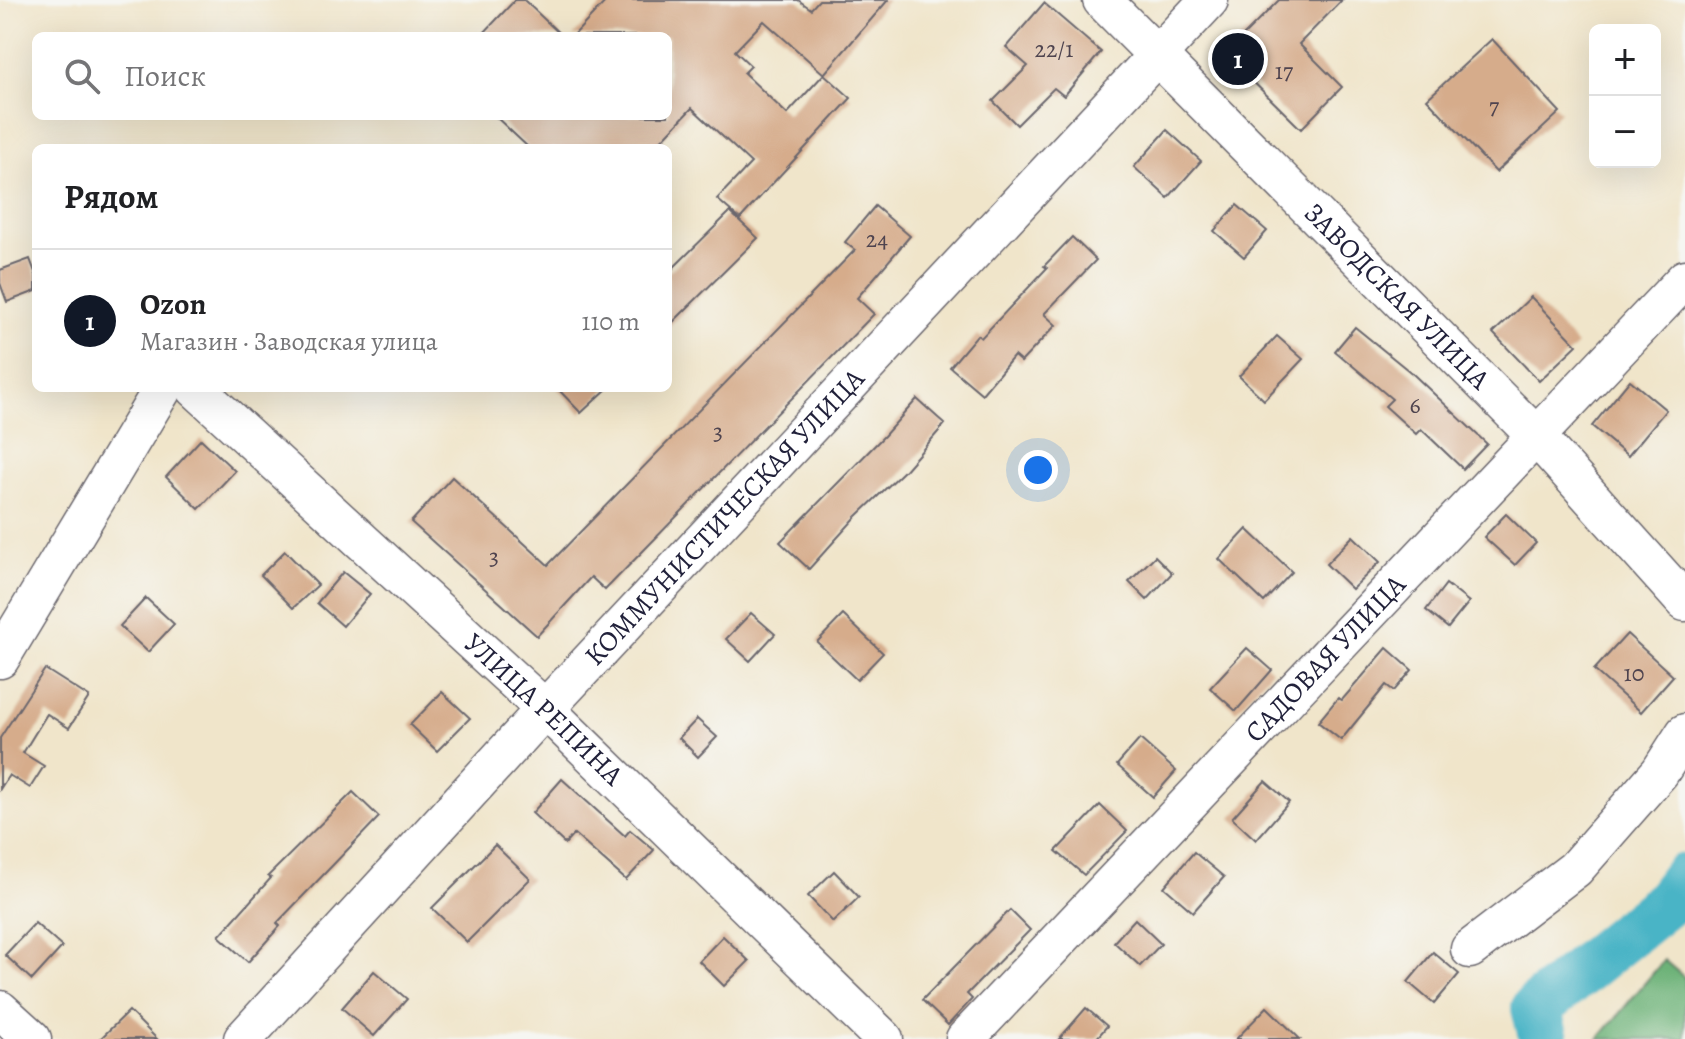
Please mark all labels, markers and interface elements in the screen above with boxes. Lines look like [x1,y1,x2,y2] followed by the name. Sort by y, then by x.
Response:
[1589,24,1661,168] map controls
[1589,24,1661,96] button: +
[1212,29,1264,89] pin: 1
[32,32,672,120] search box
[1035,33,1073,65] house number: 22/1
[60,54,104,98] icon: search
[1275,55,1294,87] house number: 17
[124,56,206,96] text: Поиск
[1489,90,1500,122] house number: 7
[1589,96,1661,168] button: −
[64,173,158,220] text: Рядом
[1296,195,1499,398] street label: ЗАВОДСКАЯ УЛИЦА
[866,223,888,255] house number: 24
[140,284,206,324] text: Ozon
[85,304,95,339] text: 1
[582,304,640,339] text: 110 m
[140,324,438,359] text: Магазин · Заводская улица
[576,360,874,674] street label: КОММУНИСТИЧЕСКАЯ УЛИЦА
[1409,389,1421,421] house number: 6
[713,416,723,448] house number: 3
[1018,450,1058,490] your location
[489,541,499,573] house number: 3
[1237,566,1415,751] street label: САДОВАЯ УЛИЦА
[455,625,632,794] street label: УЛИЦА РЕПИНА
[1624,657,1645,689] house number: 10

